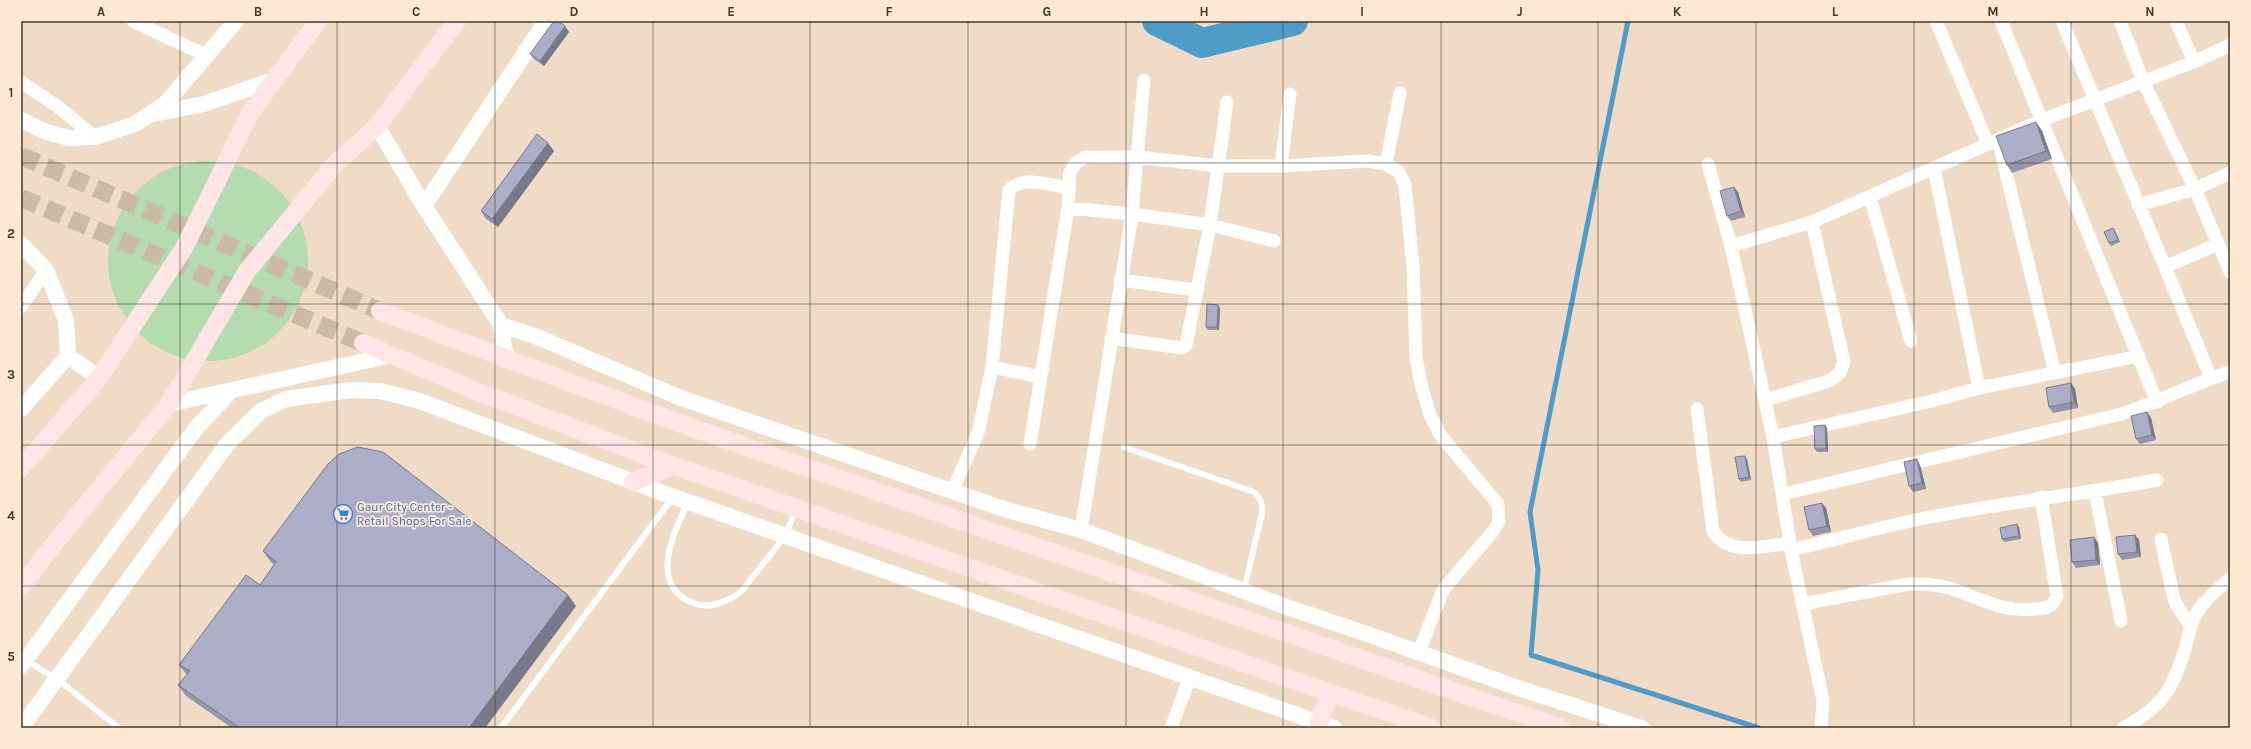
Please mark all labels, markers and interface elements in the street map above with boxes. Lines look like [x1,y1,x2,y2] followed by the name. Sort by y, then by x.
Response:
[97,4,105,19] text: A
[254,4,262,19] text: B
[412,4,420,19] text: C
[570,4,579,19] text: D
[727,4,735,19] text: E
[885,4,893,19] text: F
[1043,4,1051,19] text: G
[1199,4,1209,19] text: H
[1360,4,1364,19] text: I
[1517,4,1523,19] text: J
[1673,4,1682,19] text: K
[1832,4,1839,19] text: L
[1987,4,1999,19] text: M
[2145,4,2155,19] text: N
[9,85,13,100] text: 1
[7,226,15,241] text: 2
[7,367,15,382] text: 3
[357,500,472,528] place label: Gaur City Center - Retail Shops For Sale
[332,503,354,525] supermarket icon: Gaur City Center - Retail Shops For Sale
[7,508,15,523] text: 4
[7,649,15,664] text: 5

